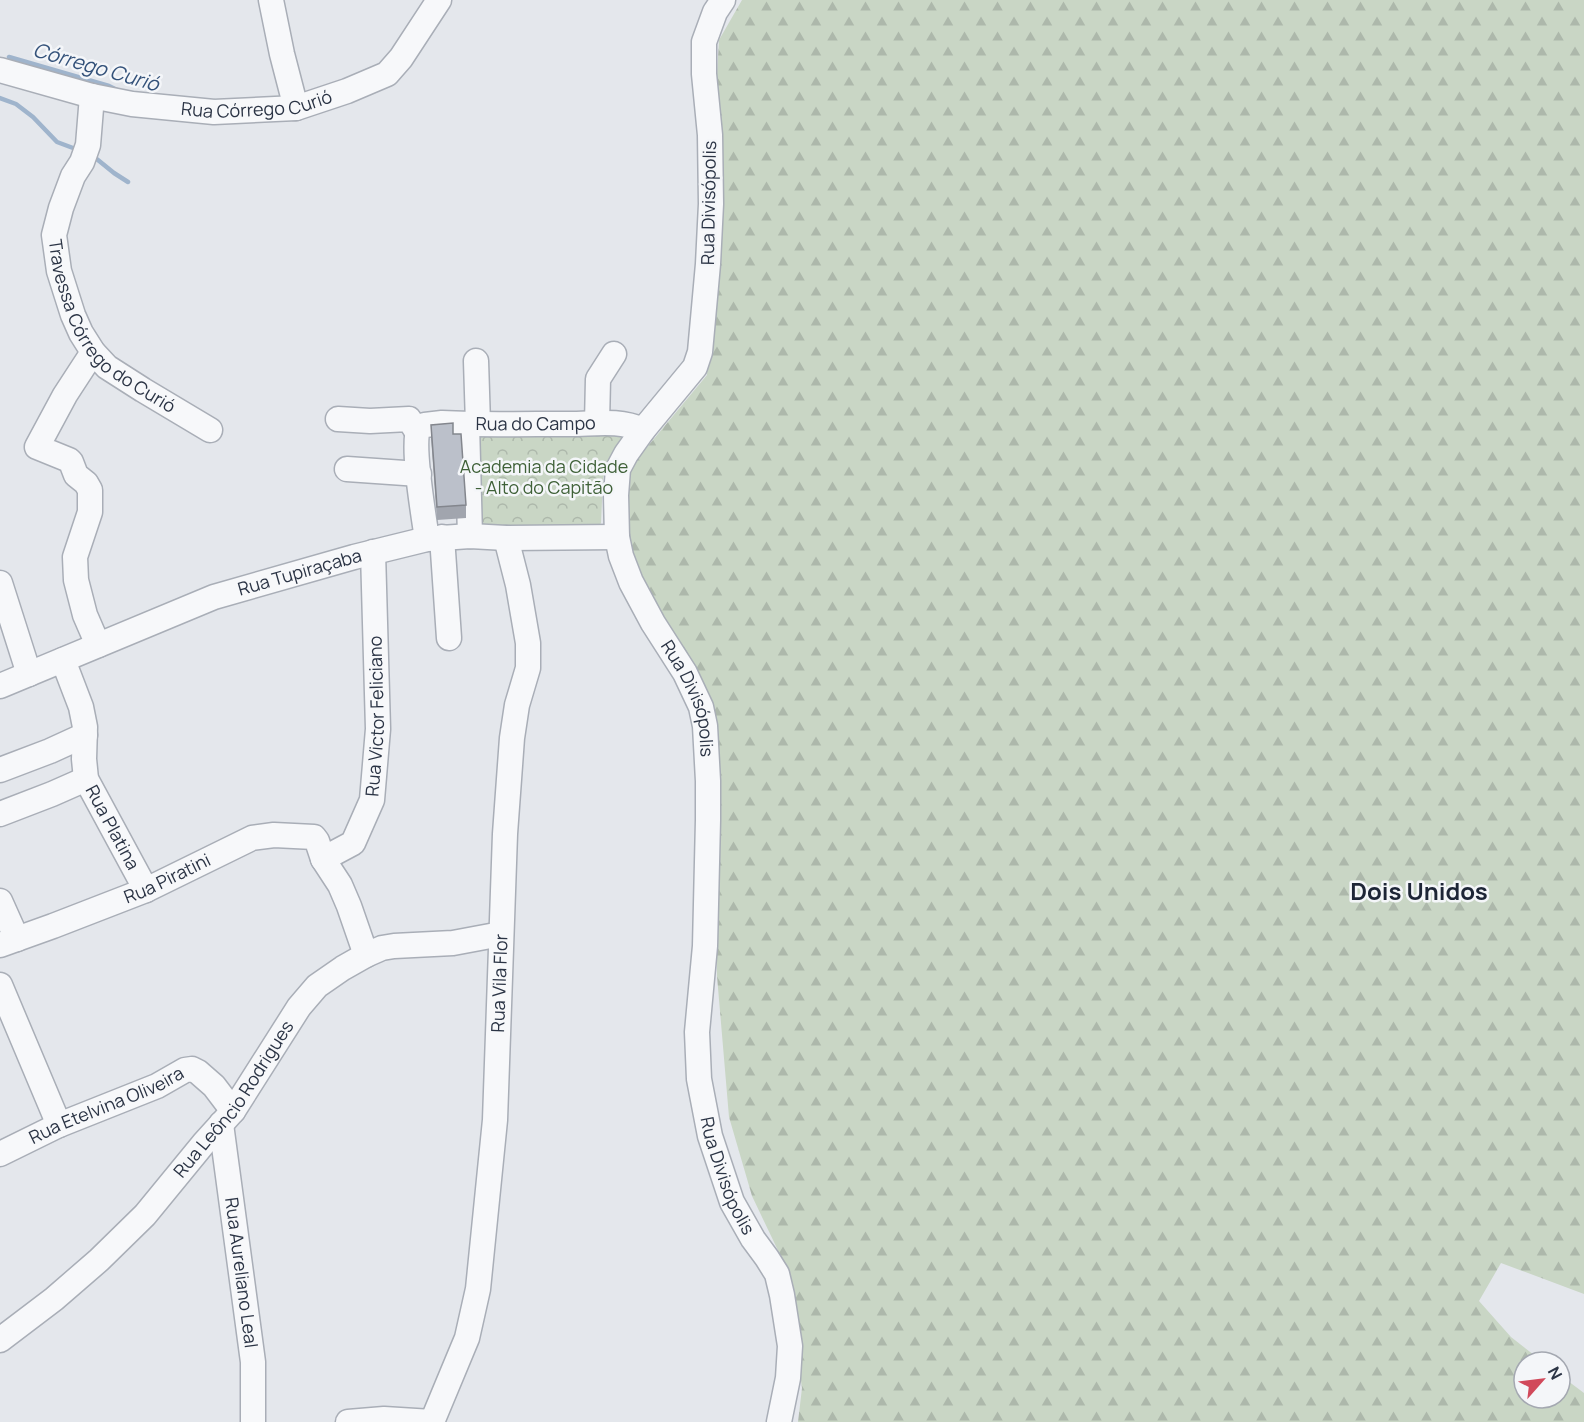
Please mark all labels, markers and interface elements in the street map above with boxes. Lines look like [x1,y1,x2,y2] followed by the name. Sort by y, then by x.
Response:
[30,36,163,98] water label: Córrego Curió
[180,84,335,123] street label: Rua Córrego Curió
[695,141,721,265] street label: Rua Divisópolis
[44,238,180,418] street label: Travessa Córrego do Curió
[475,410,596,435] street label: Rua do Campo
[460,454,628,499] park label: Academia da Cidade - Alto do Capitão
[235,543,364,601] street label: Rua Tupiraçaba
[656,635,720,758] street label: Rua Divisópolis
[359,636,389,797] street label: Rua Victor Feliciano
[80,780,146,874] street label: Rua Platina
[120,847,214,908] street label: Rua Piratini
[1350,874,1488,907] district label: Dois Unidos
[485,933,513,1033] street label: Rua Vila Flor
[168,1016,298,1182] street label: Rua Leôncio Rodrigues
[25,1060,188,1149] street label: Rua Etelvina Oliveira
[696,1115,761,1239] street label: Rua Divisópolis
[220,1196,264,1349] street label: Rua Aureliano Leal
[1512,1350,1572,1410] north arrow
[1543,1363,1568,1383] text: N

